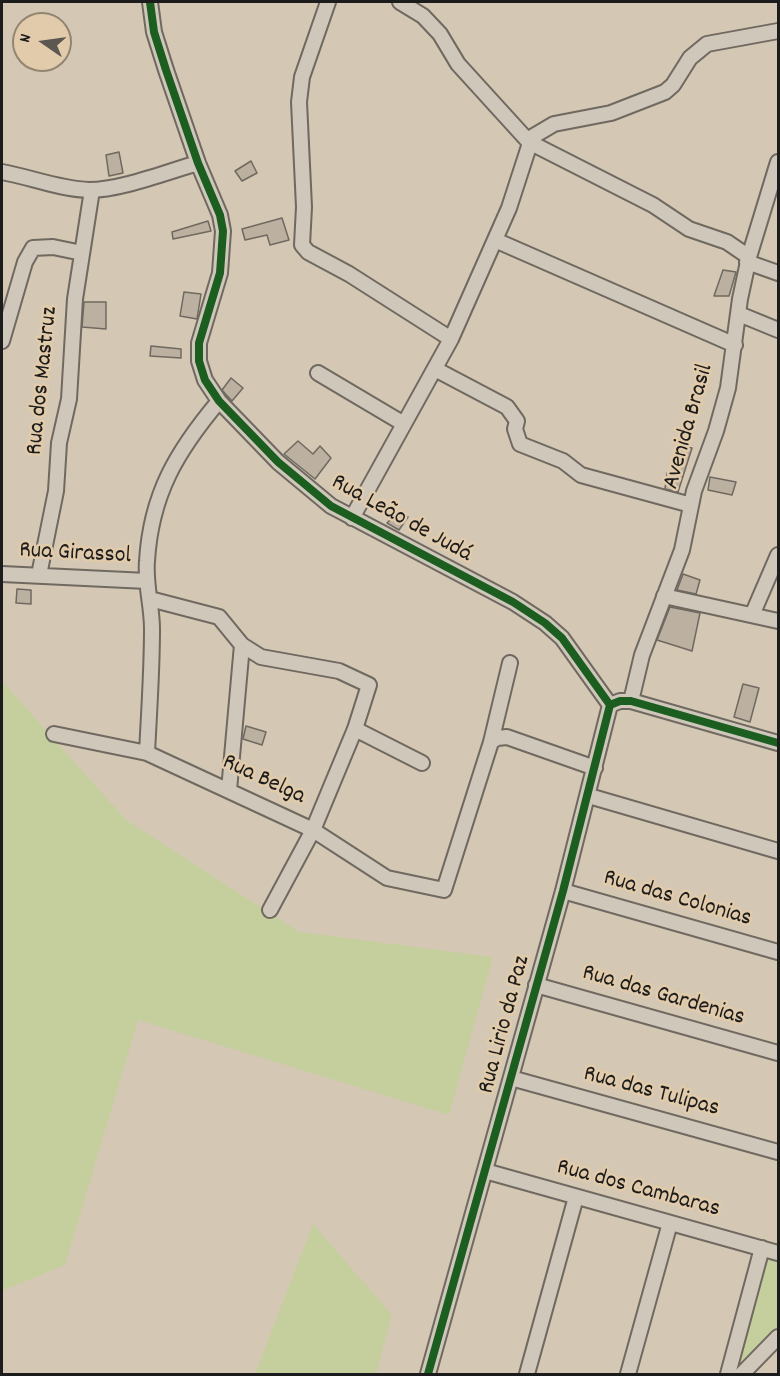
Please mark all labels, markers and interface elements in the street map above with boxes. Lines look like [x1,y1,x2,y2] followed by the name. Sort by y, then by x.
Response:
[12,12,72,72] north arrow
[14,32,38,45] text: N
[22,305,66,457] street label: Rua dos Mastruz
[658,361,722,493] street label: Avenida Brasil
[325,469,477,571] street label: Rua Leão de Judá
[18,538,132,572] street label: Rua Girassol
[217,749,309,813] street label: Rua Belga
[600,865,754,935] street label: Rua das Colonias
[474,953,538,1097] street label: Rua Lirio da Paz
[578,960,748,1034] street label: Rua das Gardenias
[580,1061,722,1125] street label: Rua das Tulipas
[553,1154,723,1226] street label: Rua dos Cambaras

